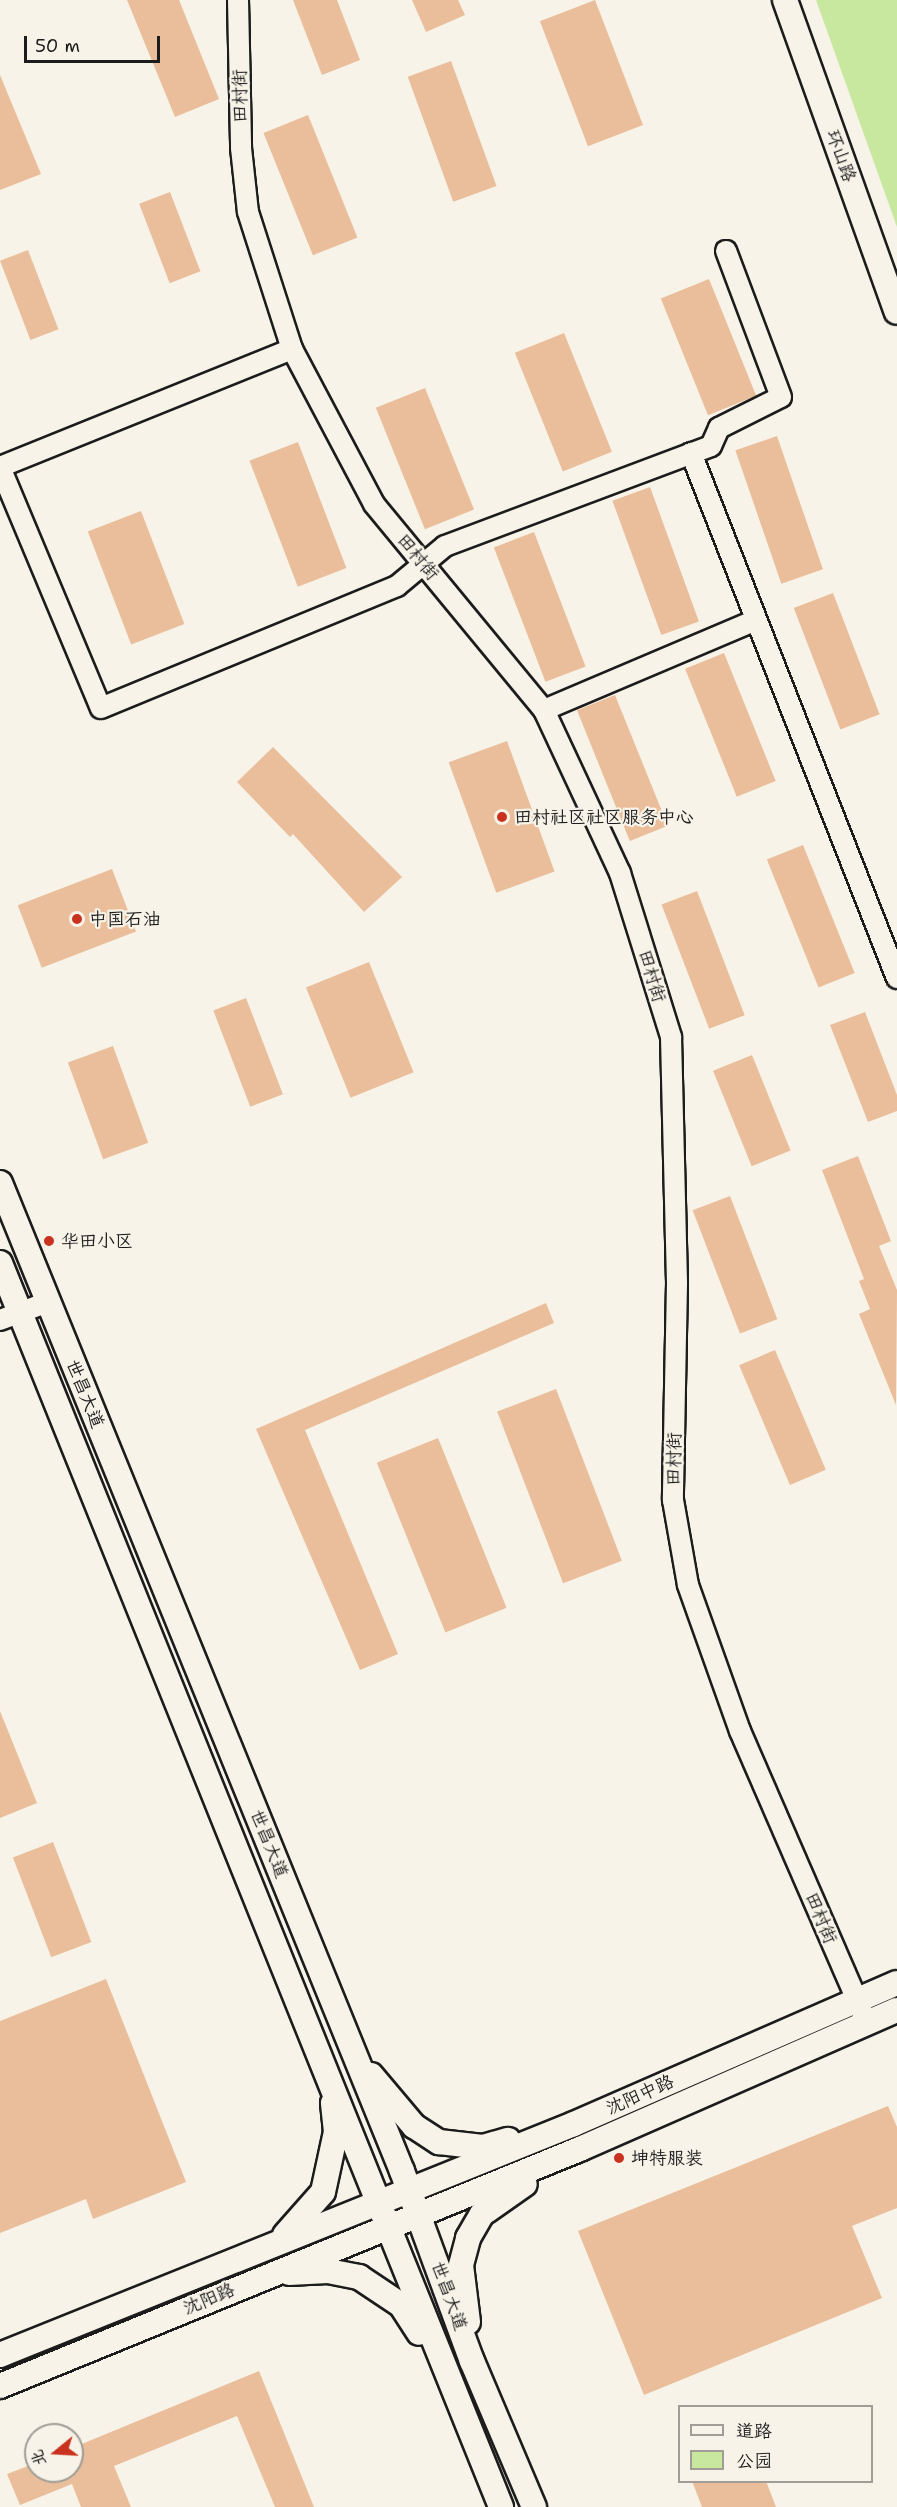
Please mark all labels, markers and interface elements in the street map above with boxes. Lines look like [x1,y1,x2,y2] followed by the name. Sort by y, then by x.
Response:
[27,24,164,62] scale bar
[35,34,80,58] text: 50 m
[229,69,251,123] street label: 田村街
[822,127,860,185] street label: 环山路
[392,529,444,585] street label: 田村街
[514,806,694,828] place label: 田村社区社区服务中心
[495,810,509,824] marker: 田村社区社区服务中心
[89,908,161,930] place label: 中国石油
[70,912,84,926] marker: 中国石油
[634,947,670,1005] street label: 田村街
[61,1230,133,1252] place label: 华田小区
[42,1234,56,1248] marker: 华田小区
[62,1357,108,1431] street label: 世昌大道
[663,1432,685,1486] street label: 田村街
[246,1807,292,1881] street label: 世昌大道
[801,1889,841,1947] street label: 田村街
[603,2070,677,2120] street label: 沈阳中路
[631,2147,703,2169] place label: 坤特服装
[612,2151,626,2165] marker: 坤特服装
[427,2258,471,2334] street label: 世昌大道
[180,2279,238,2319] street label: 沈阳路
[678,2405,873,2483] legend
[736,2419,772,2443] text: 道路
[24,2423,84,2483] north arrow
[26,2447,51,2469] text: 北
[736,2449,772,2473] text: 公园

